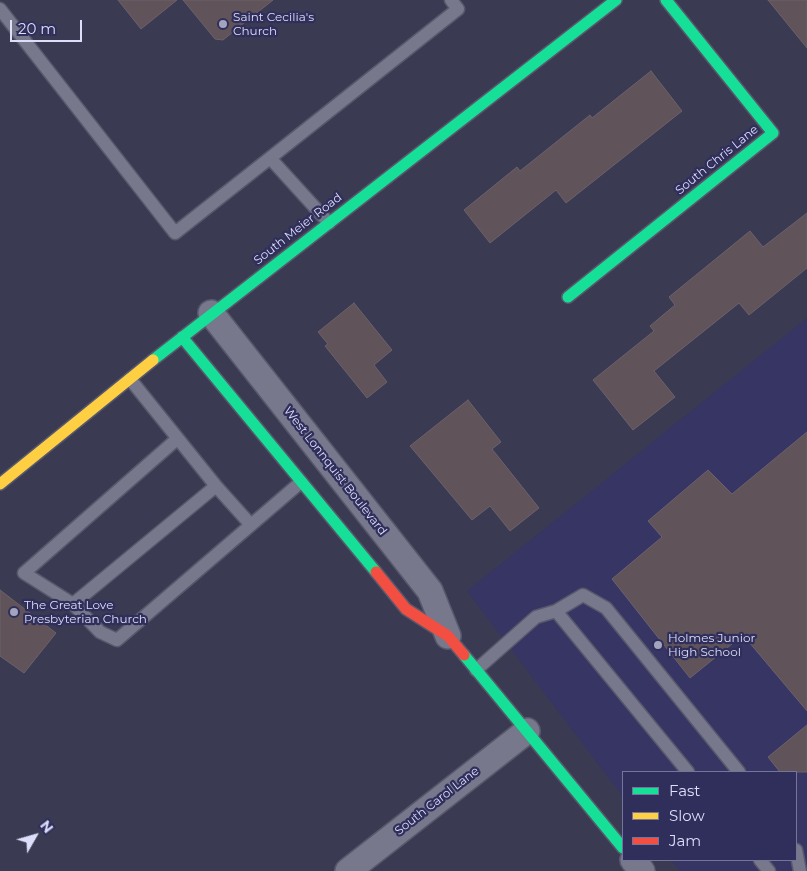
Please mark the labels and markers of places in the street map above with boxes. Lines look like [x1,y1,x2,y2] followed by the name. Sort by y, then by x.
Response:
[233,10,314,38] place label: Saint Cecilia's Church
[217,18,229,30] marker: Saint Cecilia's Church
[24,598,147,626] place label: The Great Love Presbyterian Church
[8,606,20,618] marker: The Great Love Presbyterian Church
[668,631,755,659] place label: Holmes Junior High School
[652,639,664,651] marker: Holmes Junior High School

